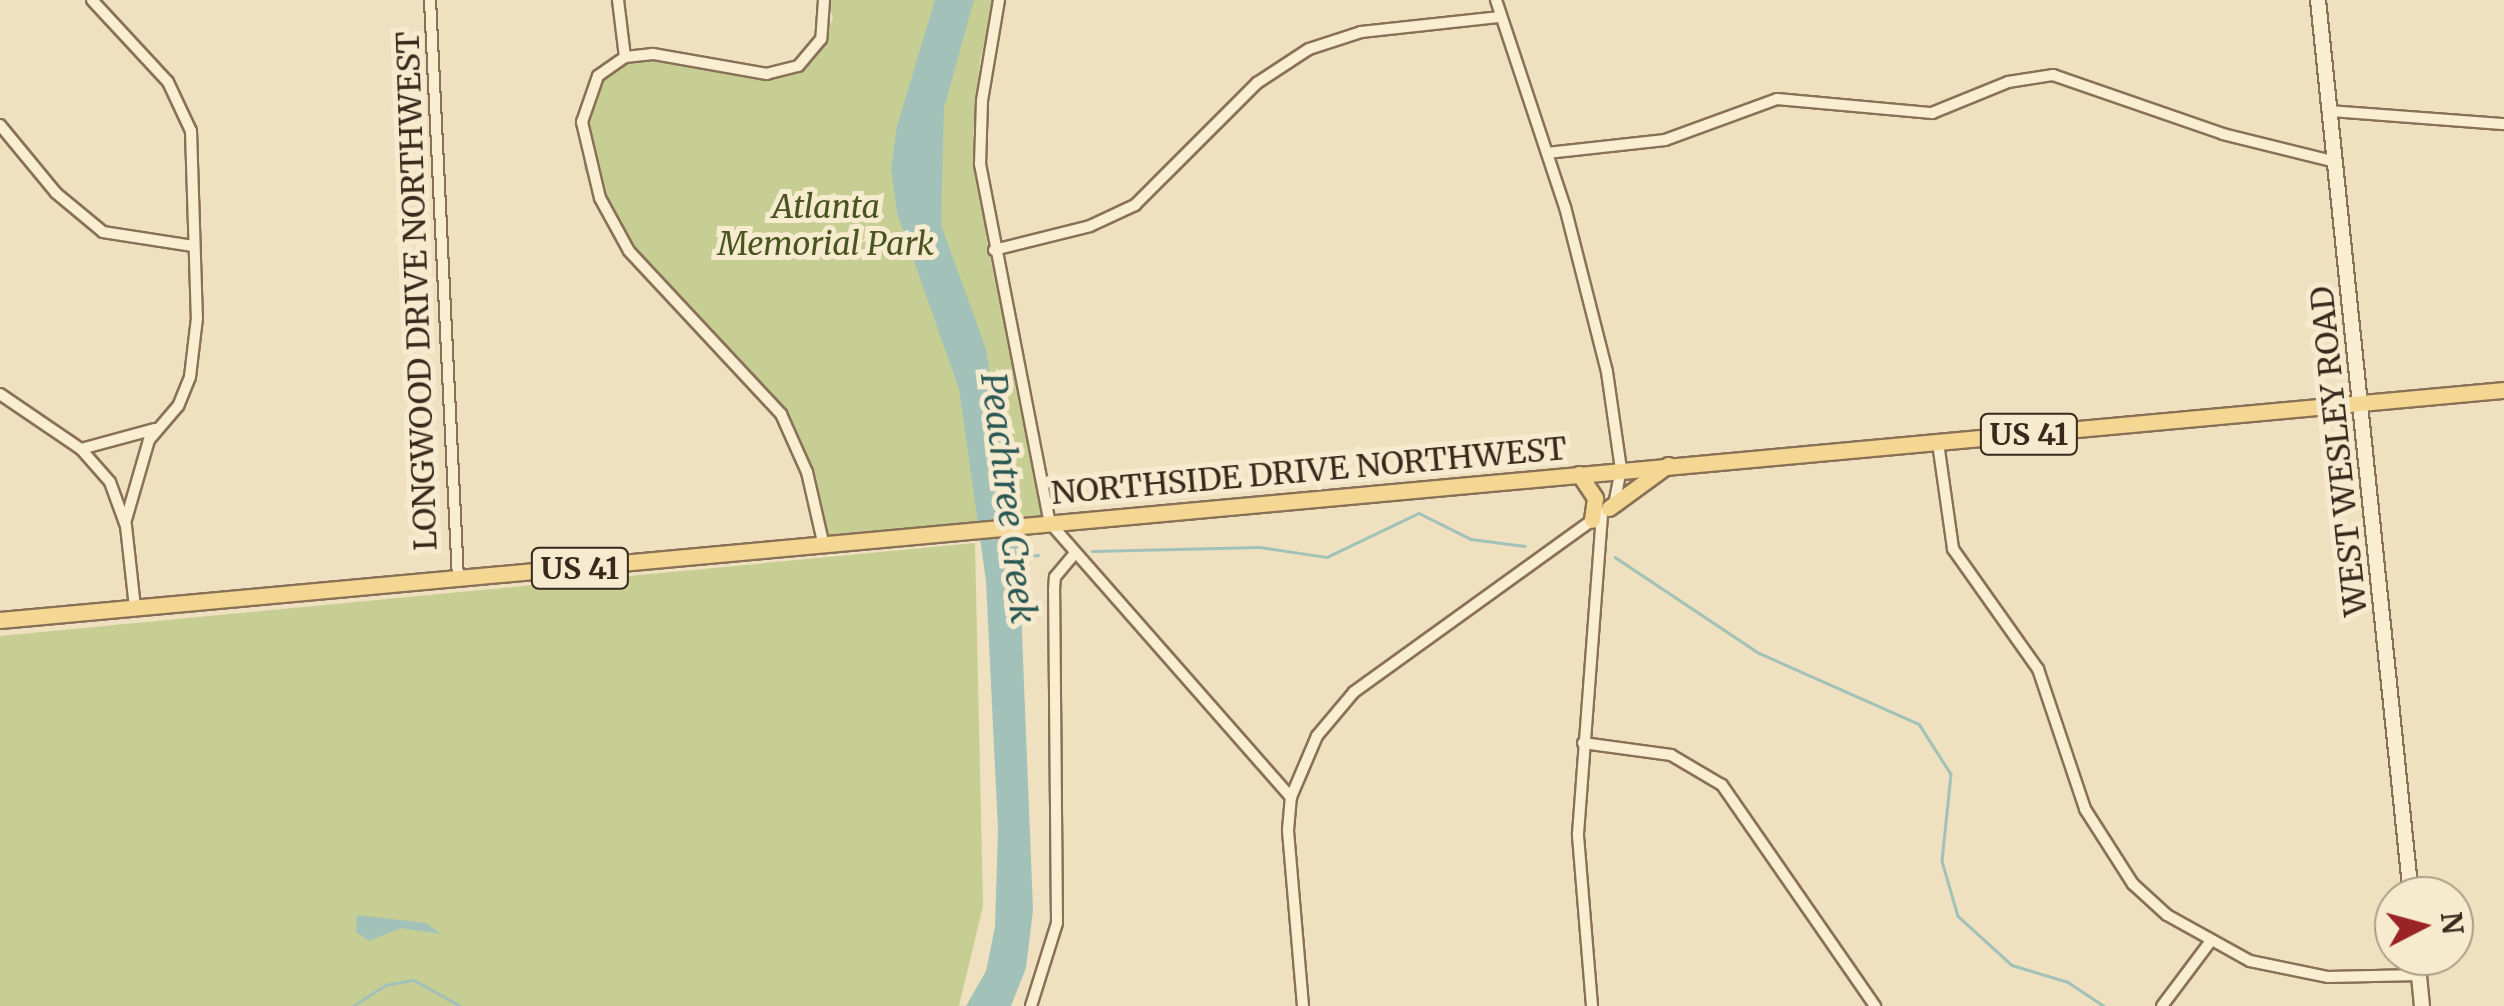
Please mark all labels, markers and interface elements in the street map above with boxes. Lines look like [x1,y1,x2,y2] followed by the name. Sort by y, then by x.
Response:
[389,31,445,551] street label: LONGWOOD DRIVE NORTHWEST
[718,189,934,264] park label: Atlanta Memorial Park
[2303,284,2375,618] street label: WEST WESLEY ROAD
[972,370,1044,626] water label: Peachtree Creek
[1979,409,2079,459] road number: US 41
[1050,429,1568,513] street label: NORTHSIDE DRIVE NORTHWEST
[530,543,630,593] road number: US 41
[2374,876,2474,976] north arrow
[2433,910,2471,936] text: N

